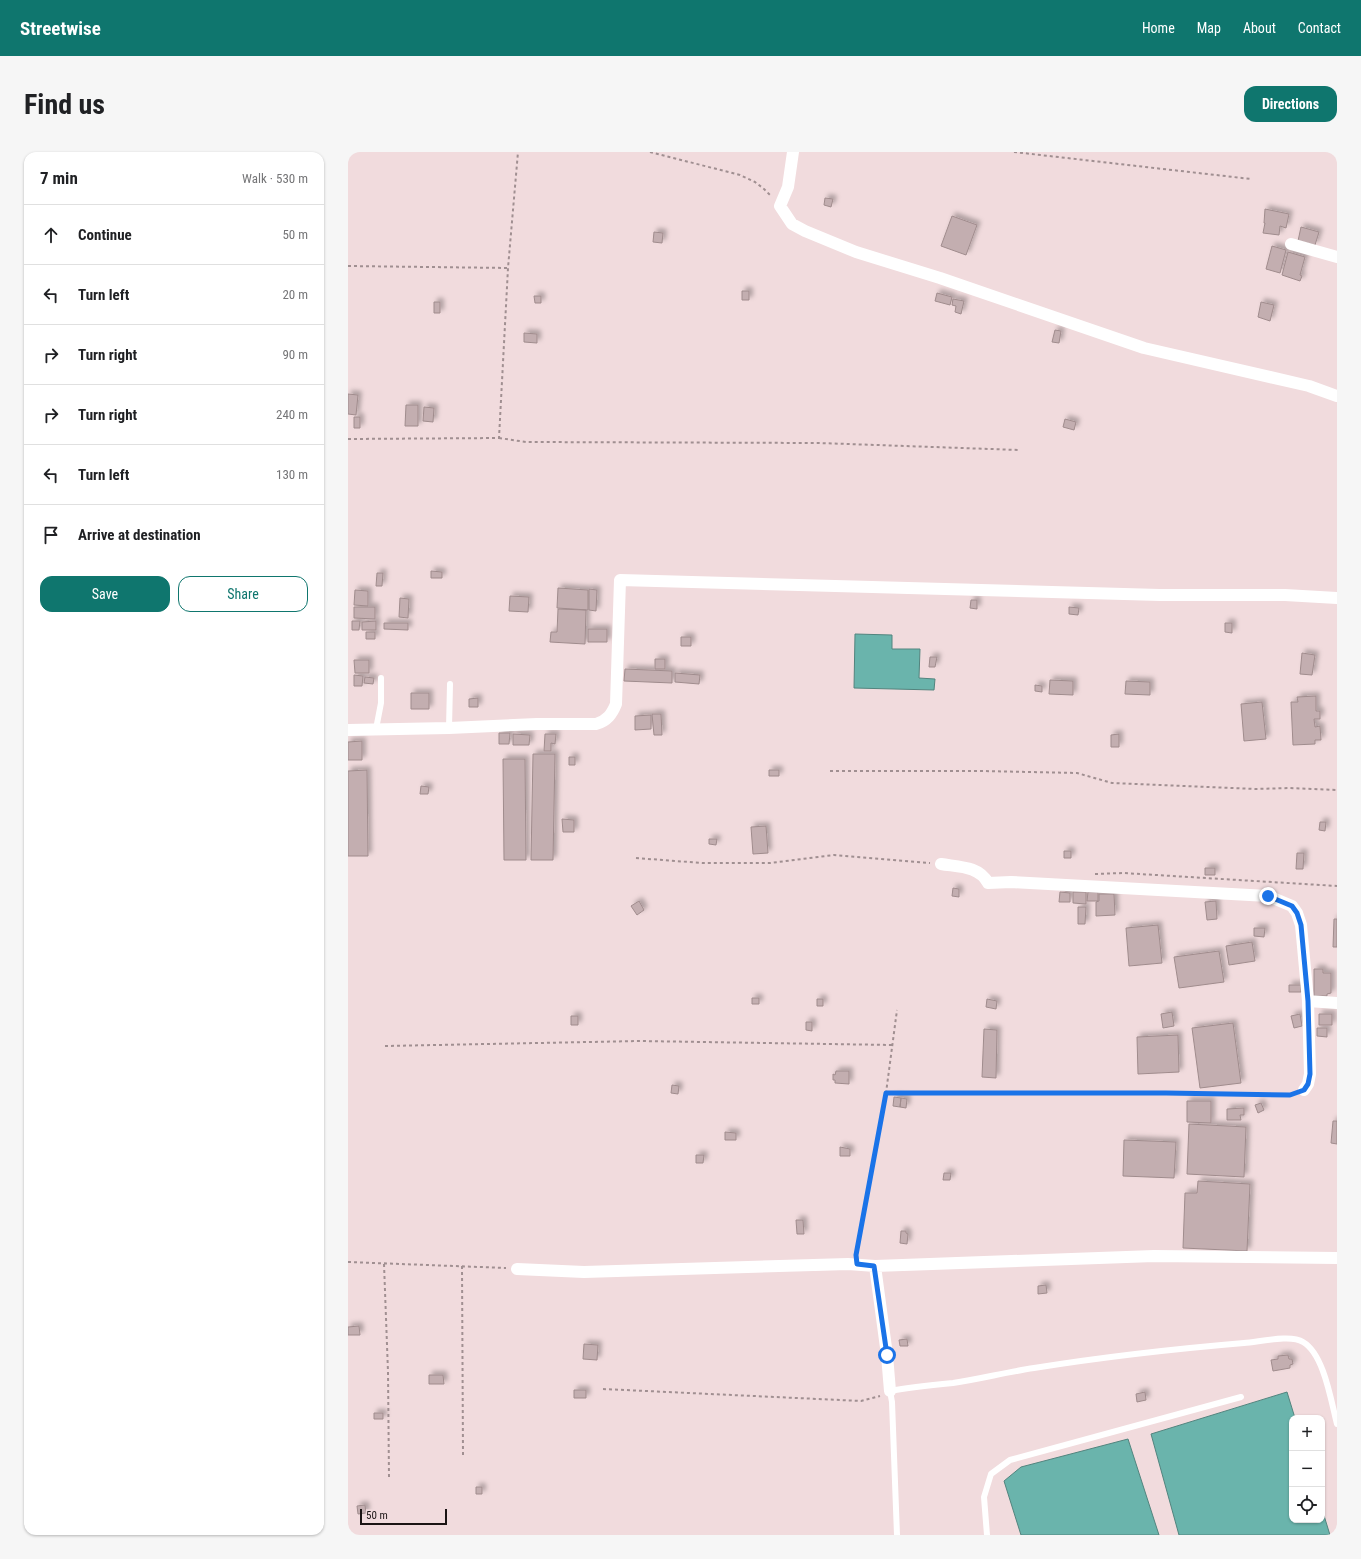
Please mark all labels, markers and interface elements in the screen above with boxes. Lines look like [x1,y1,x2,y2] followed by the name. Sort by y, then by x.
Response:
[20,17,101,40] text: Streetwise
[1142,20,1175,36] text: Home
[1197,20,1221,36] text: Map
[1243,20,1276,36] text: About
[1298,20,1341,36] text: Contact
[1244,86,1337,122] button: Directions
[24,88,105,121] text: Find us
[40,168,78,188] text: 7 min
[242,171,308,186] text: Walk · 530 m
[40,224,62,246] icon: ahead
[78,226,132,244] text: Continue
[282,227,308,242] text: 50 m
[40,284,62,306] icon: left
[78,286,129,304] text: Turn left
[282,287,308,302] text: 20 m
[40,344,62,366] icon: right
[78,346,137,364] text: Turn right
[282,347,308,362] text: 90 m
[40,404,62,426] icon: right
[78,406,137,424] text: Turn right
[276,407,308,422] text: 240 m
[40,464,62,486] icon: left
[78,466,129,484] text: Turn left
[276,467,308,482] text: 130 m
[40,524,62,546] icon: arrive
[78,526,201,544] text: Arrive at destination
[40,576,170,612] button: Save
[178,576,308,612] button: Share
[1259,887,1277,905] route end
[878,1346,896,1364] route start
[1289,1415,1325,1523] map controls
[1289,1415,1325,1451] button: +
[1289,1451,1325,1487] button: −
[1289,1487,1325,1523] button: locate
[360,1507,447,1526] scale bar
[366,1509,388,1522] text: 50 m

